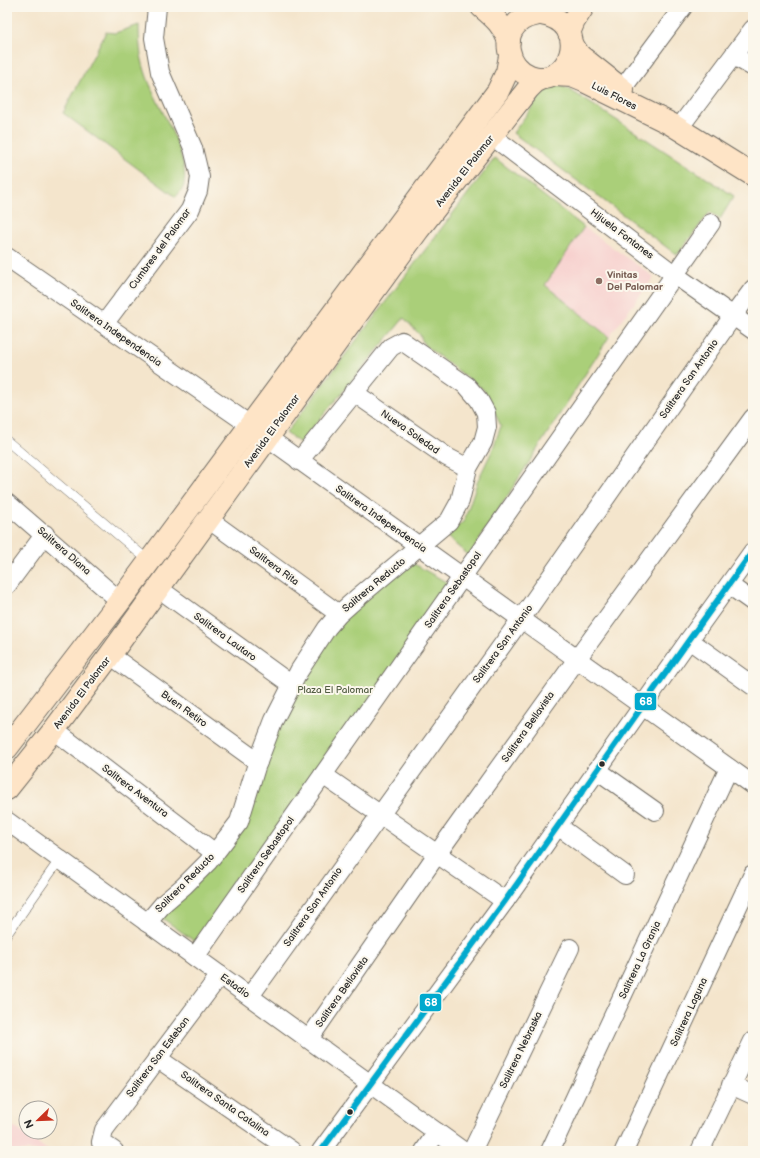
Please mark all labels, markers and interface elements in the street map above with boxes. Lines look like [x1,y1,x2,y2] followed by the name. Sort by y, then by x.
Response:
[589,79,639,113] street label: Luis Flores
[433,133,497,209] street label: Avenida El Palomar
[127,206,194,292] street label: Cumbres del Palomar
[588,206,656,262] street label: Hijuela Fontanes
[607,269,664,293] place label: Vinitas Del Palomar
[594,276,604,286] marker: Vinitas Del Palomar
[68,297,164,369] street label: Salitrera Independencia
[657,337,721,421] street label: Salitrera San Antonio
[242,392,303,470] street label: Avenida El Palomar
[378,407,442,457] street label: Nueva Soledad
[333,483,429,555] street label: Salitrera Independencia
[35,524,93,578] street label: Salitrera Diana
[247,544,301,588] street label: Salitrera Rita
[422,549,484,631] street label: Salitrera Sebastopol
[340,555,408,615] street label: Salitrera Reducto
[470,602,536,686] street label: Salitrera San Antonio
[191,610,259,664] street label: Salitrera Lautaro
[51,654,113,731] street label: Avenida El Palomar
[297,684,373,696] park label: Plaza El Palomar
[159,688,210,730] street label: Buen Retiro
[499,689,557,765] street label: Salitrera Bellavista
[634,692,657,711] line badge: 68
[639,695,653,708] text: 68
[597,759,607,769] unlabelled marker
[99,762,171,820] street label: Salitrera Aventura
[235,814,297,896] street label: Salitrera Sebastopol
[153,851,217,915] street label: Salitrera Reducto
[281,865,345,949] street label: Salitrera San Antonio
[617,919,663,1001] street label: Salitrera La Granja
[313,954,371,1030] street label: Salitrera Bellavista
[218,971,252,1001] street label: Estadio
[668,976,710,1048] street label: Salitrera Laguna
[419,993,442,1012] line badge: 68
[424,996,438,1009] text: 68
[497,1009,545,1090] street label: Salitrera Nebraska
[124,1014,192,1100] street label: Salitrera San Esteban
[178,1069,272,1139] street label: Salitrera Santa Catalina
[18,1100,58,1140] north arrow
[345,1107,355,1117] unlabelled marker
[22,1117,37,1130] text: N

